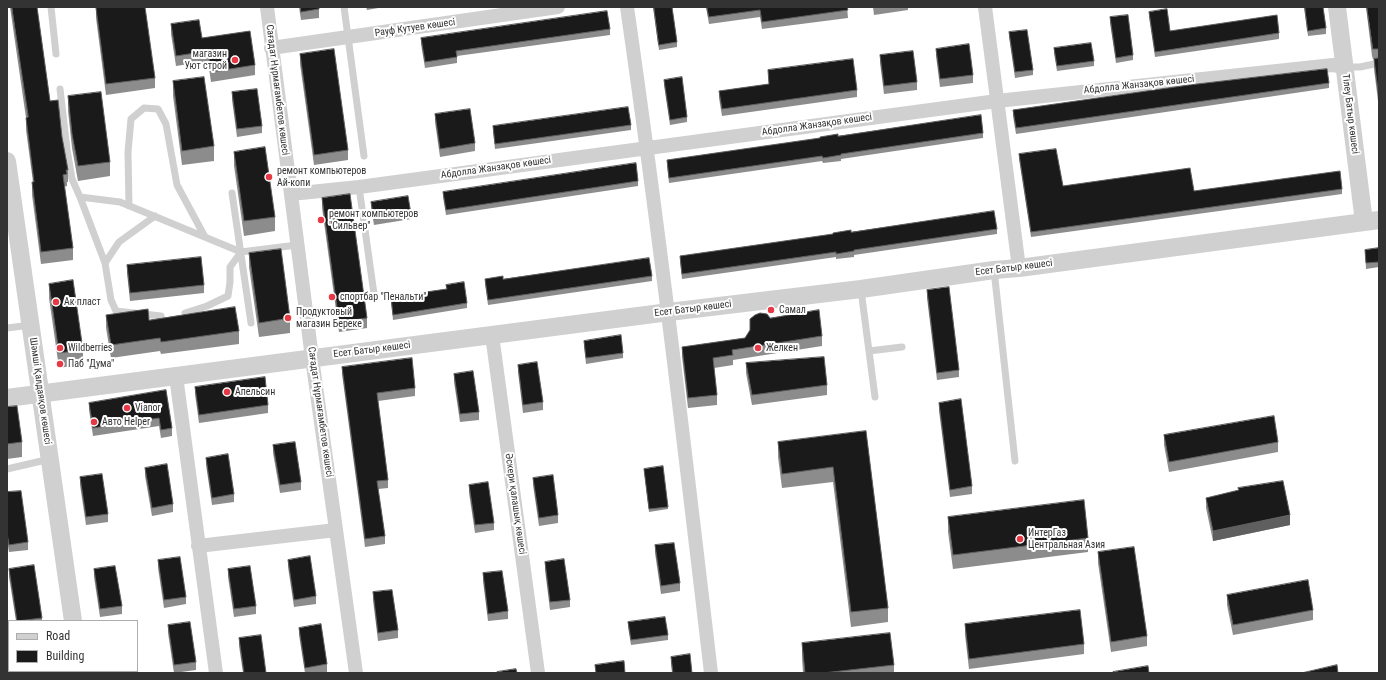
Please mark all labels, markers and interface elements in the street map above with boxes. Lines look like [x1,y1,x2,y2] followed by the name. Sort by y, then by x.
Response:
[374,16,456,40] street label: Рауф Кутуев көшесі
[263,24,291,156] street label: Сағадат Нұрмағамбетов көшесі
[184,48,227,72] place label: магазин Уют строй
[230,55,240,65] marker: магазин Уют строй
[1083,73,1195,97] street label: Абдолла Жанзақов көшесі
[1339,73,1361,155] street label: Тілеу Батыр көшесі
[761,111,873,139] street label: Абдолла Жанзақов көшесі
[440,154,552,182] street label: Абдолла Жанзақов көшесі
[277,165,366,188] place label: ремонт компьютеров Ай-копи
[264,172,274,182] marker: ремонт компьютеров Ай-копи
[329,208,418,232] place label: ремонт компьютеров "Сильвер"
[316,215,326,225] marker: ремонт компьютеров "Сильвер"
[975,257,1053,279] street label: Есет Батыр көшесі
[340,291,426,303] place label: спортбар "Пенальти"
[327,292,337,302] marker: спортбар "Пенальти"
[64,296,101,308] place label: Ак пласт
[51,297,61,307] marker: Ак пласт
[654,298,732,320] street label: Есет Батыр көшесі
[779,304,806,316] place label: Самал
[766,305,776,315] marker: Самал
[296,306,362,330] place label: Продуктовый магазин Береке
[283,313,293,323] marker: Продуктовый магазин Береке
[27,337,53,445] street label: Шәмші Қалдаяқов көшесі
[333,339,411,361] street label: Есет Батыр көшесі
[68,342,112,354] place label: Wildberries
[766,342,798,354] place label: Желкен
[55,343,65,353] marker: Wildberries
[753,343,763,353] marker: Желкен
[305,346,335,478] street label: Сағадат Нұрмағамбетов көшесі
[68,358,114,370] place label: Паб "Дума"
[55,359,65,369] marker: Паб "Дума"
[235,386,275,398] place label: Апельсин
[222,387,232,397] marker: Апельсин
[135,402,161,414] place label: Vianor
[122,403,132,413] marker: Vianor
[102,416,150,428] place label: Авто Helper
[89,417,99,427] marker: Авто Helper
[502,453,528,555] street label: Әскери қалашық көшесі
[1028,527,1105,550] place label: ИнтерГаз Центральная Азия
[1015,534,1025,544] marker: ИнтерГаз Центральная Азия
[8,620,138,672] legend
[46,629,70,643] text: Road
[46,649,84,663] text: Building

